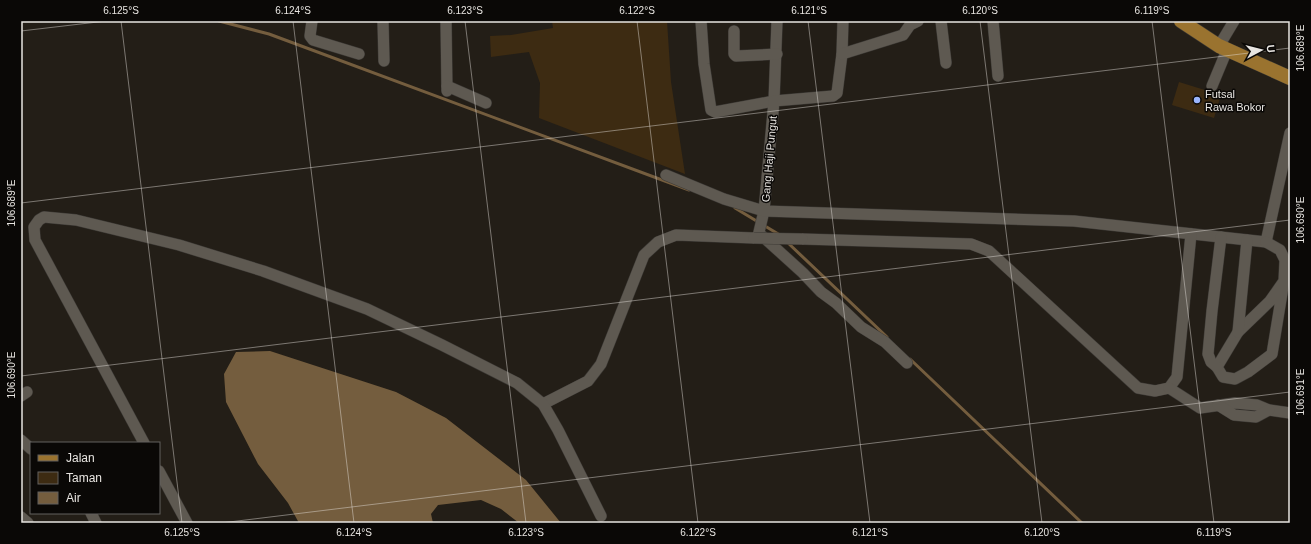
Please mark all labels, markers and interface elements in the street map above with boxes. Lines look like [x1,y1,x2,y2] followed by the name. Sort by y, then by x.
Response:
[103,5,139,16] text: 6.125°S
[275,5,311,16] text: 6.124°S
[447,5,483,16] text: 6.123°S
[619,5,655,16] text: 6.122°S
[791,5,827,16] text: 6.121°S
[962,5,998,16] text: 6.120°S
[1135,5,1170,16] text: 6.119°S
[1295,24,1306,71] text: 106.689°E
[1241,30,1281,70] north arrow
[1264,44,1277,54] text: U
[1205,88,1265,113] place label: Futsal Rawa Bokor
[1192,95,1202,105] marker: Futsal Rawa Bokor
[759,115,779,203] street label: Gang Haji Pungut
[6,179,17,226] text: 106.689°E
[1295,196,1306,243] text: 106.690°E
[6,351,17,398] text: 106.690°E
[1295,368,1306,415] text: 106.691°E
[30,442,160,514] legend
[66,451,95,465] text: Jalan
[66,471,102,485] text: Taman
[66,491,81,505] text: Air
[164,527,200,538] text: 6.125°S
[336,527,372,538] text: 6.124°S
[508,527,544,538] text: 6.123°S
[680,527,716,538] text: 6.122°S
[852,527,888,538] text: 6.121°S
[1024,527,1060,538] text: 6.120°S
[1197,527,1232,538] text: 6.119°S

